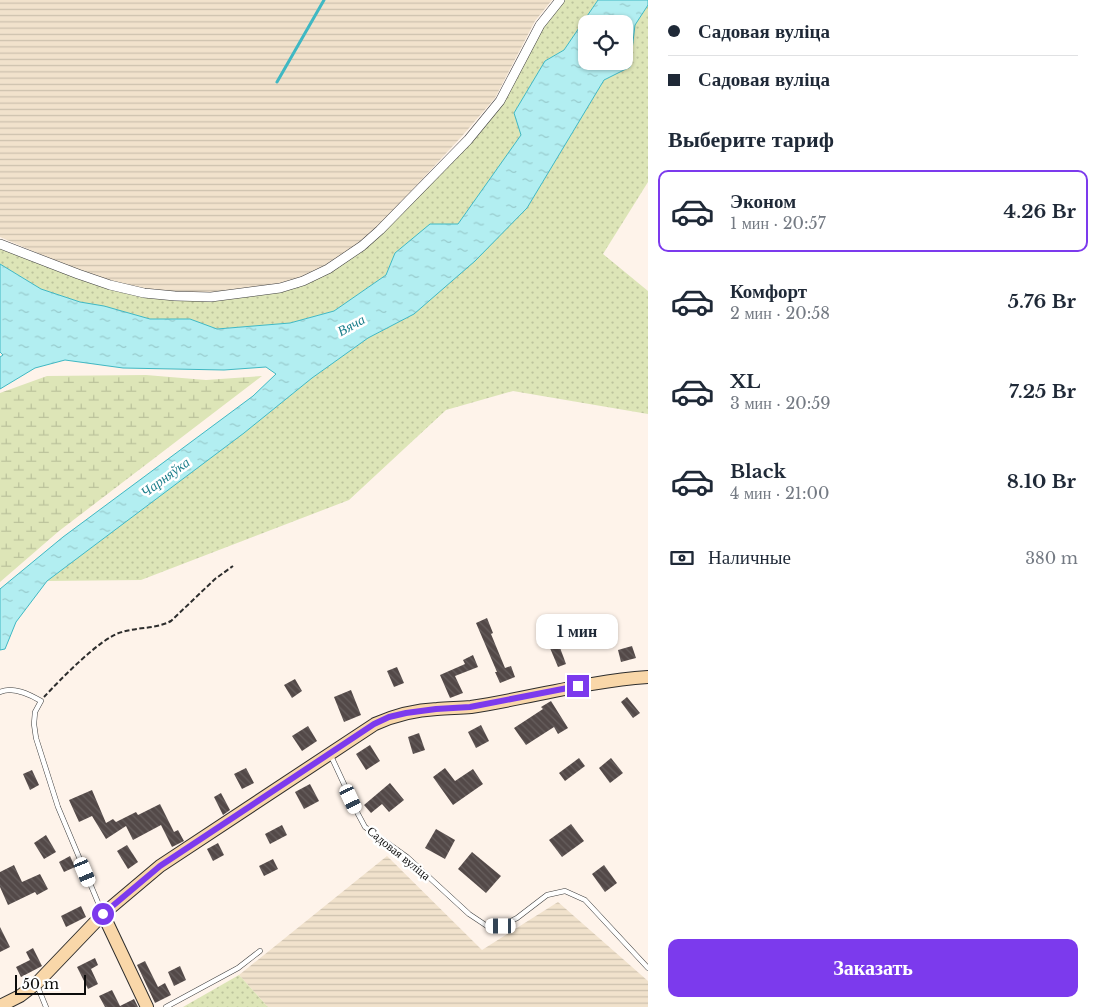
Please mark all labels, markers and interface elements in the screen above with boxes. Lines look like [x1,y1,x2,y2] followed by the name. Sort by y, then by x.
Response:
[578,15,633,70] map controls
[578,15,633,70] button: locate
[698,20,830,43] text: Садовая вуліца
[698,68,830,91] text: Садовая вуліца
[668,126,834,153] text: Выберите тариф
[670,189,715,234] icon: car
[730,190,796,213] text: Эконом
[1004,200,1076,223] text: 4.26 Br
[730,213,826,233] text: 1 мин · 20:57
[670,279,715,324] icon: car
[730,280,807,303] text: Комфорт
[1008,290,1076,313] text: 5.76 Br
[730,303,830,323] text: 2 мин · 20:58
[334,310,368,340] water label: Вяча
[670,369,715,414] icon: car
[730,370,760,393] text: XL
[1009,380,1076,403] text: 7.25 Br
[730,393,831,413] text: 3 мин · 20:59
[137,453,193,501] water label: Чарняўка
[670,459,715,504] icon: car
[730,460,786,483] text: Black
[1007,470,1076,493] text: 8.10 Br
[730,483,829,503] text: 4 мин · 21:00
[668,544,696,572] icon: cash
[708,546,791,569] text: Наличные
[1025,548,1078,568] text: 380 m
[537,614,619,648] callout: 1 мин
[557,621,597,641] text: 1 мин
[567,675,589,697] route end
[337,782,364,816] car
[364,823,434,883] street label: Садовая вуліца
[72,855,97,889] car
[92,903,114,925] route start
[486,919,516,934] car
[668,939,1078,997] button: Заказать
[15,972,86,995] scale bar
[22,975,59,993] text: 50 m

